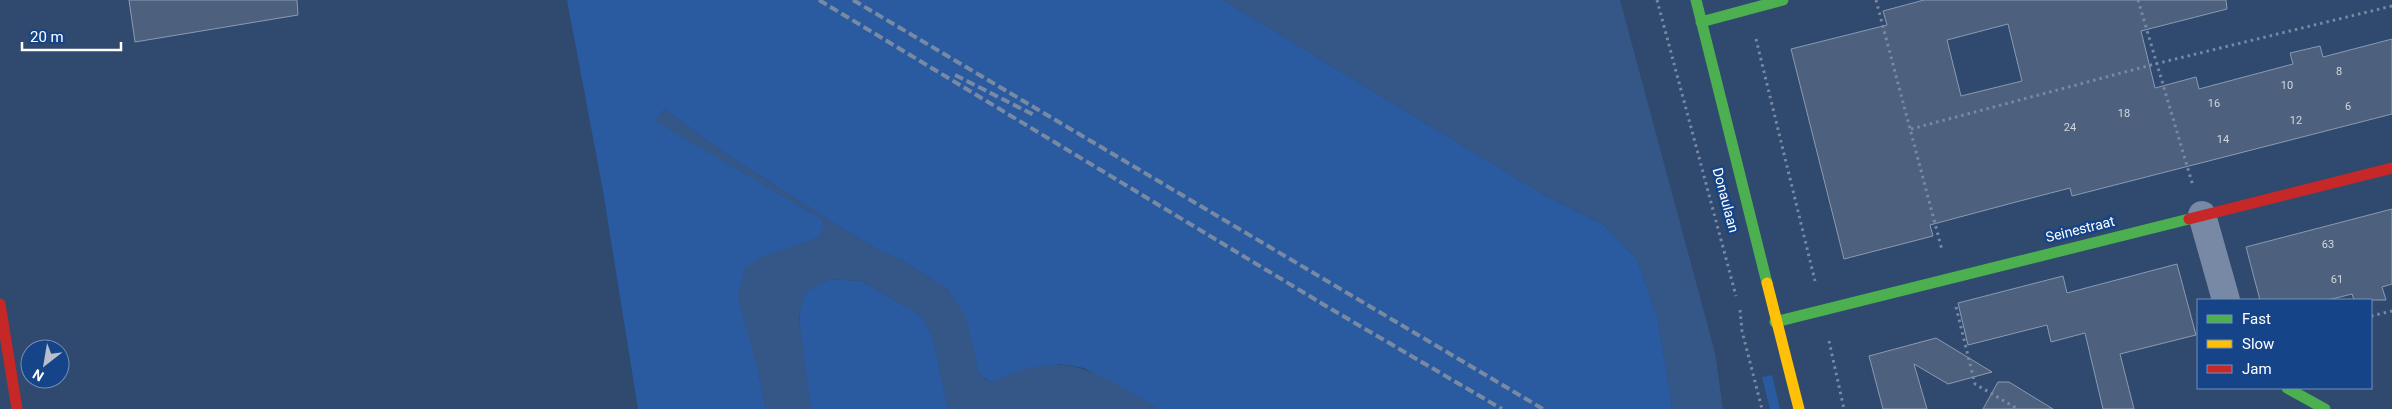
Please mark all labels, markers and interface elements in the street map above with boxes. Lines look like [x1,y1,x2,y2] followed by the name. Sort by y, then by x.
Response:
[22,20,121,52] scale bar
[30,28,64,46] text: 20 m
[2336,65,2342,78] house number: 8
[2281,79,2293,92] house number: 10
[2208,97,2220,110] house number: 16
[2345,100,2351,113] house number: 6
[2118,107,2130,120] house number: 18
[2290,114,2302,127] house number: 12
[2064,121,2076,134] house number: 24
[2217,133,2229,146] house number: 14
[1710,166,1742,234] street label: Donaulaan
[2044,213,2116,245] street label: Seinestraat
[2322,238,2334,251] house number: 63
[2331,273,2343,286] house number: 61
[2197,299,2372,389] legend
[2242,310,2271,328] text: Fast
[2242,335,2274,353] text: Slow
[20,339,70,389] north arrow
[2242,360,2272,378] text: Jam
[30,366,47,385] text: N

